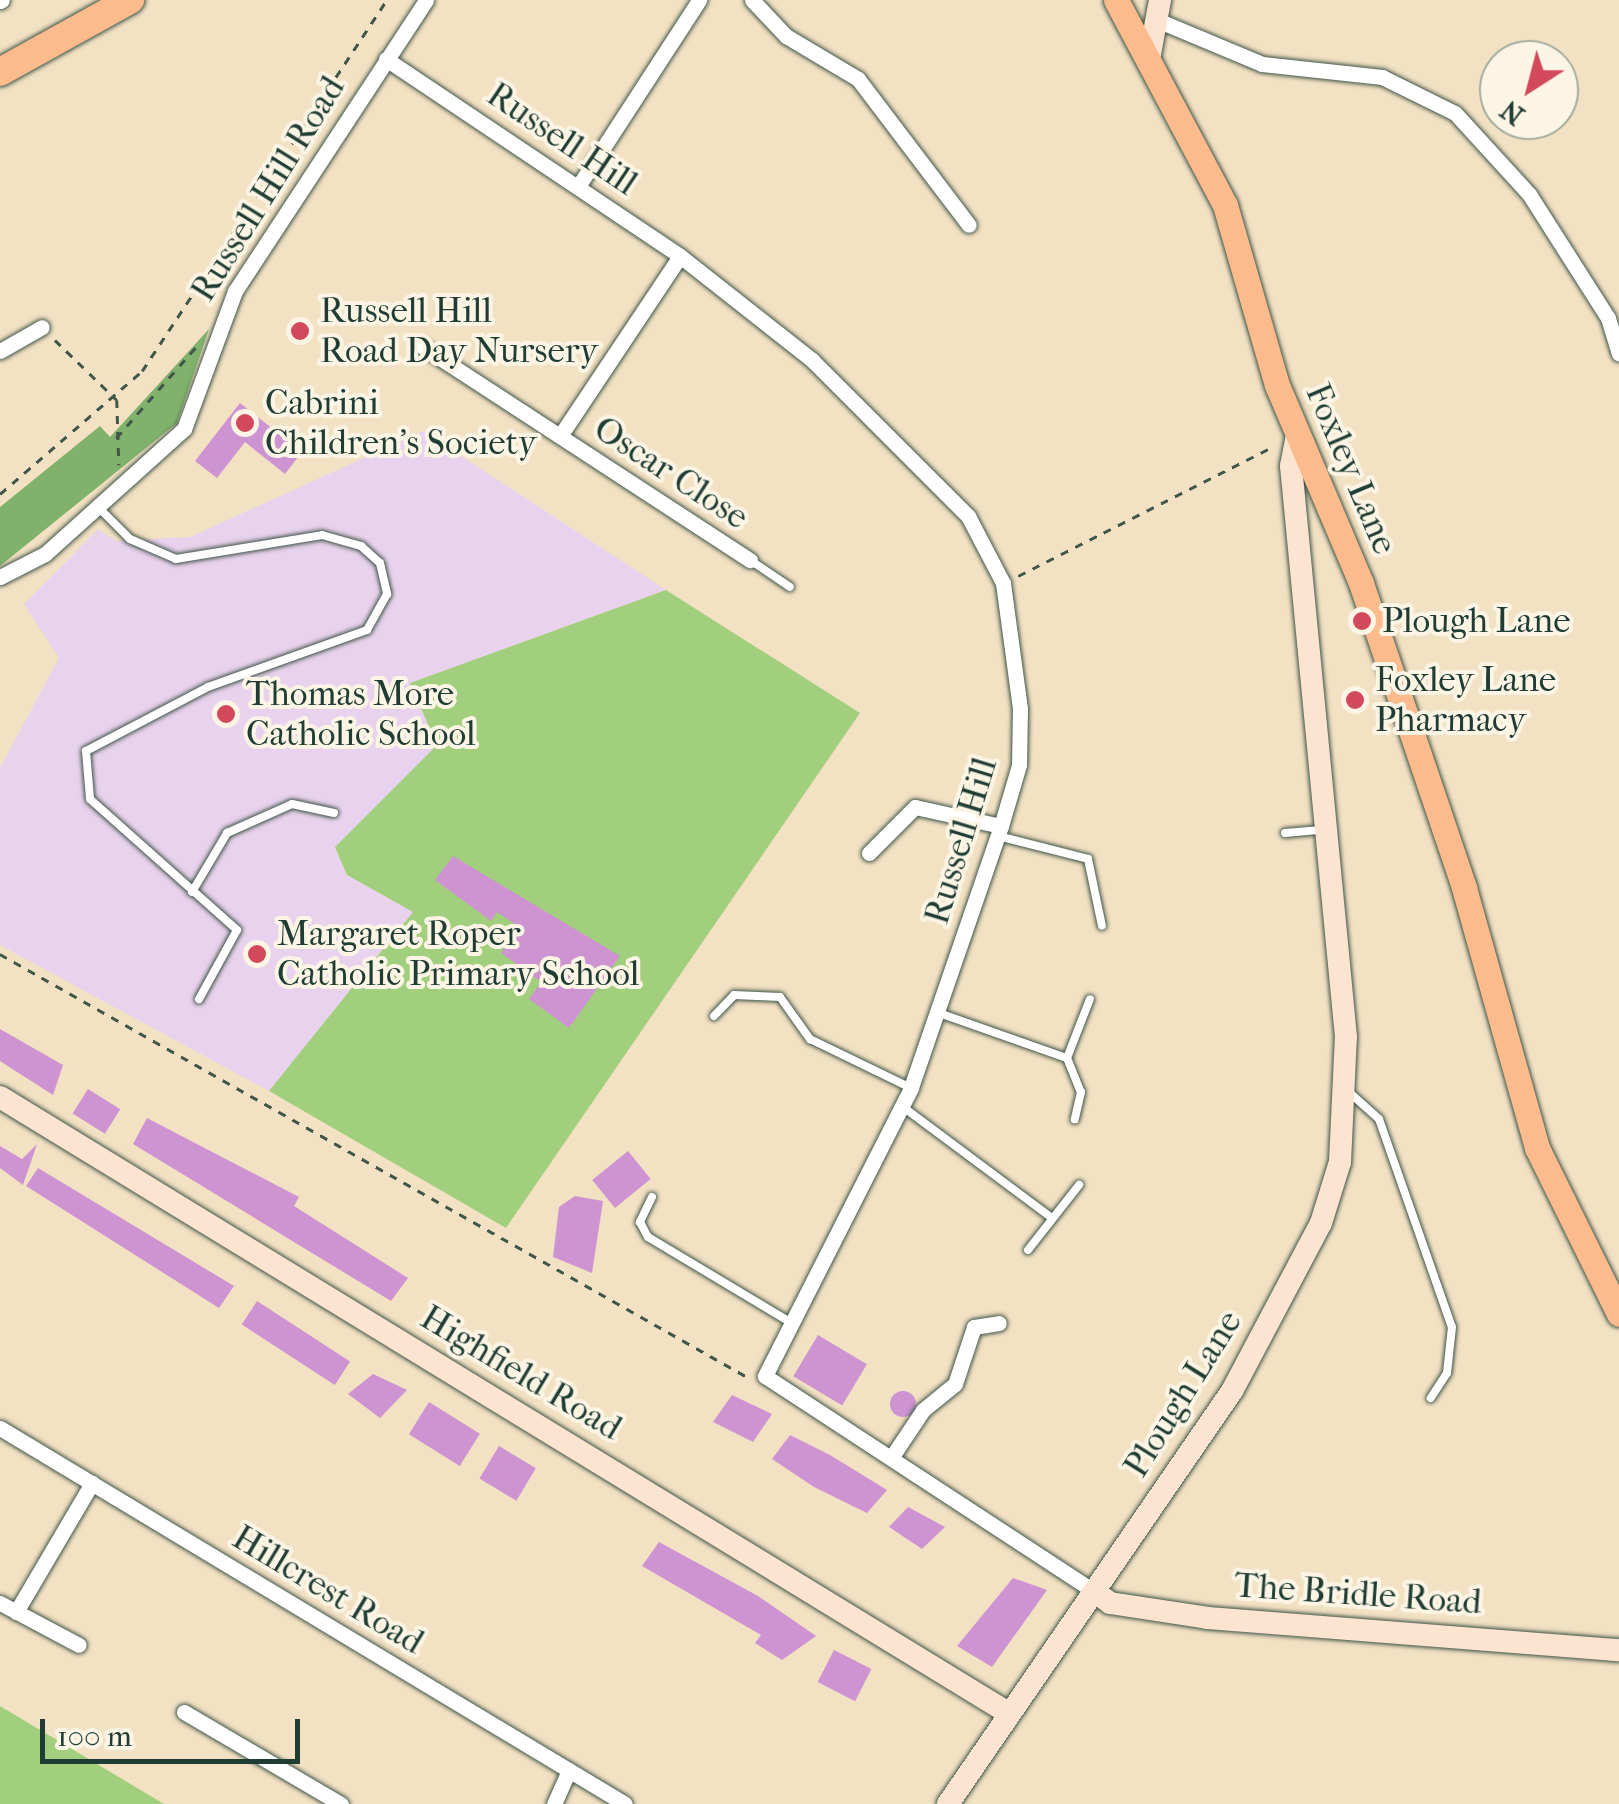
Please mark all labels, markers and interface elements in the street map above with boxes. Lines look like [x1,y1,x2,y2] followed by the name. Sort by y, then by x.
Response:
[1479,40,1579,140] north arrow
[182,69,354,309] street label: Russell Hill Road
[479,74,645,204] street label: Russell Hill
[1494,93,1531,133] text: N
[320,290,598,372] place label: Russell Hill Road Day Nursery
[289,320,311,342] marker: Russell Hill Road Day Nursery
[1296,377,1406,561] street label: Foxley Lane
[265,382,537,464] place label: Cabrini Children's Society
[586,408,756,538] street label: Oscar Close
[234,412,256,434] marker: Cabrini Children's Society
[1382,600,1570,642] place label: Plough Lane
[1351,610,1373,632] marker: Plough Lane
[1375,659,1556,741] place label: Foxley Lane Pharmacy
[246,673,476,755] place label: Thomas More Catholic School
[1344,689,1366,711] marker: Foxley Lane Pharmacy
[215,703,237,725] marker: Thomas More Catholic School
[916,753,1006,929] street label: Russell Hill
[277,913,639,995] place label: Margaret Roper Catholic Primary School
[246,943,268,965] marker: Margaret Roper Catholic Primary School
[413,1297,629,1449] street label: Highfield Road
[1115,1303,1251,1485] street label: Plough Lane
[225,1517,431,1663] street label: Hillcrest Road
[1233,1564,1483,1624] street label: The Bridle Road
[45,1699,305,1761] scale bar
[57,1719,132,1754] text: 100 m

